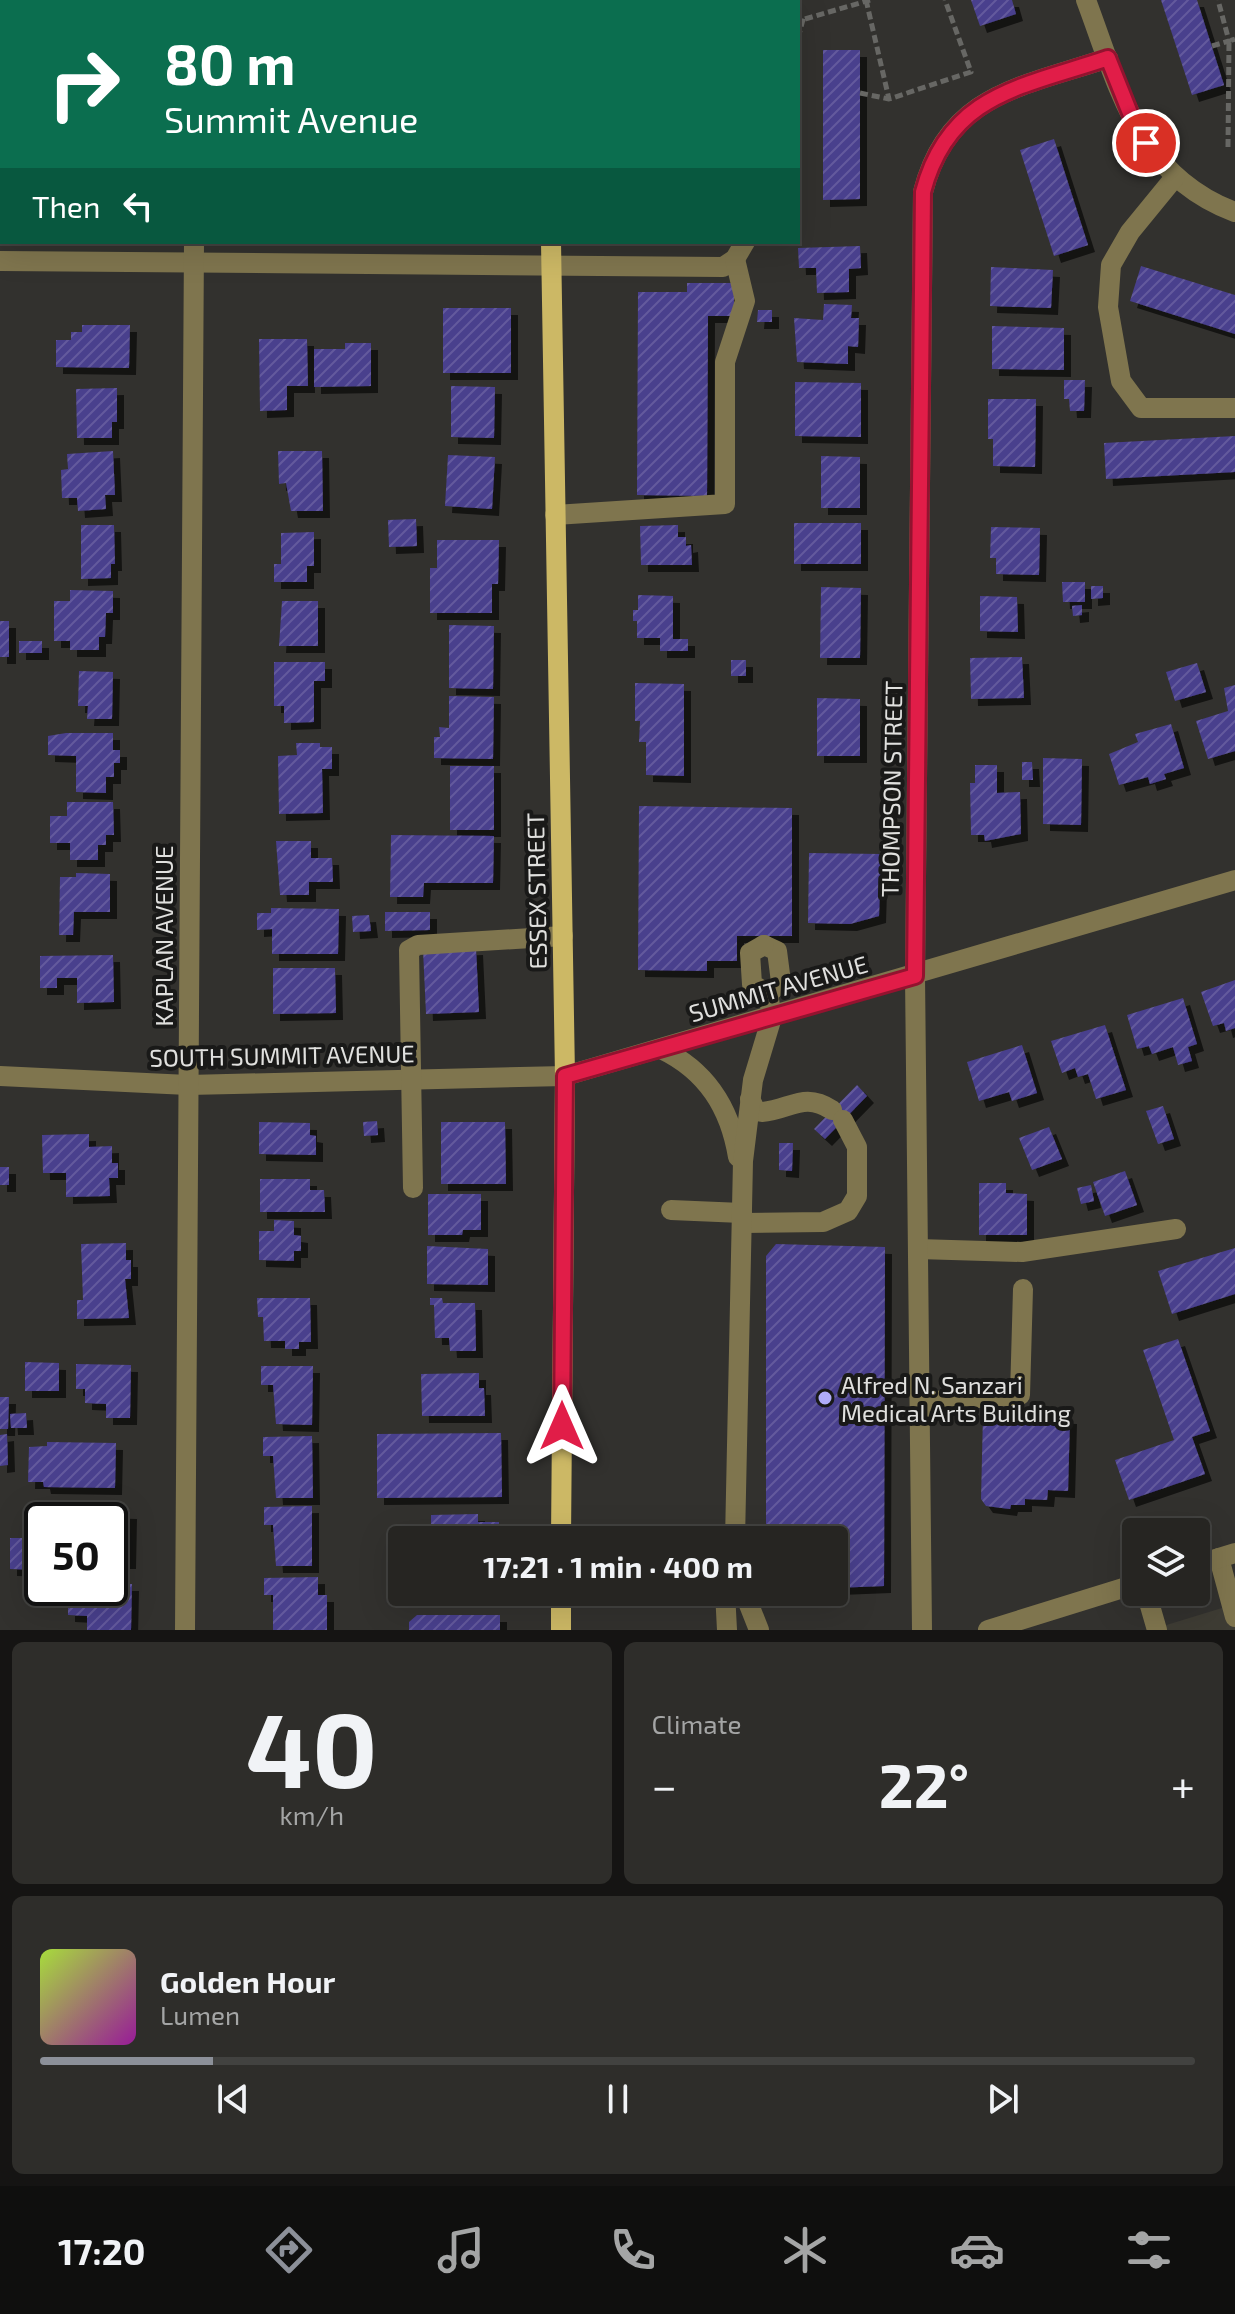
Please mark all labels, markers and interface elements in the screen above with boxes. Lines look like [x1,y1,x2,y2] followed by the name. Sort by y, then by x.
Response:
[164,29,296,96] text: 80 m
[32,32,136,136] icon: right
[164,97,418,140] text: Summit Avenue
[1112,109,1180,177] pin
[1124,121,1168,165] icon: arrive
[116,184,160,228] icon: left
[32,188,100,224] text: Then
[875,681,907,897] street label: THOMPSON STREET
[520,812,552,970] street label: ESSEX STREET
[149,846,178,1026] street label: KAPLAN AVENUE
[685,949,871,1027] street label: SUMMIT AVENUE
[149,1038,415,1072] street label: SOUTH SUMMIT AVENUE
[841,1370,1071,1427] place label: Alfred N. Sanzari Medical Arts Building
[520,1384,604,1468] position arrow
[816,1389,834,1407] marker: Alfred N. Sanzari Medical Arts Building
[24,1502,128,1606] speed limit sign: 50
[1122,1518,1210,1606] map controls
[1122,1518,1210,1606] button: layers
[483,1548,753,1584] text: 17:21 · 1 min · 400 m
[246,1684,378,1809] text: 40
[652,1708,741,1739] text: Climate
[879,1748,969,1820] text: 22°
[652,1758,677,1811] text: −
[1171,1758,1195,1811] text: +
[279,1799,344,1830] text: km/h
[160,1963,335,1999] text: Golden Hour
[160,1999,240,2030] text: Lumen
[211,2077,255,2121] icon: previous
[596,2077,640,2121] icon: pause
[981,2077,1025,2121] icon: next
[261,2222,317,2278] icon: directions
[433,2222,489,2278] icon: music
[605,2222,661,2278] icon: phone
[777,2222,833,2278] icon: climate
[949,2222,1005,2278] icon: car
[1121,2222,1177,2278] icon: filters
[58,2229,145,2272] text: 17:20

